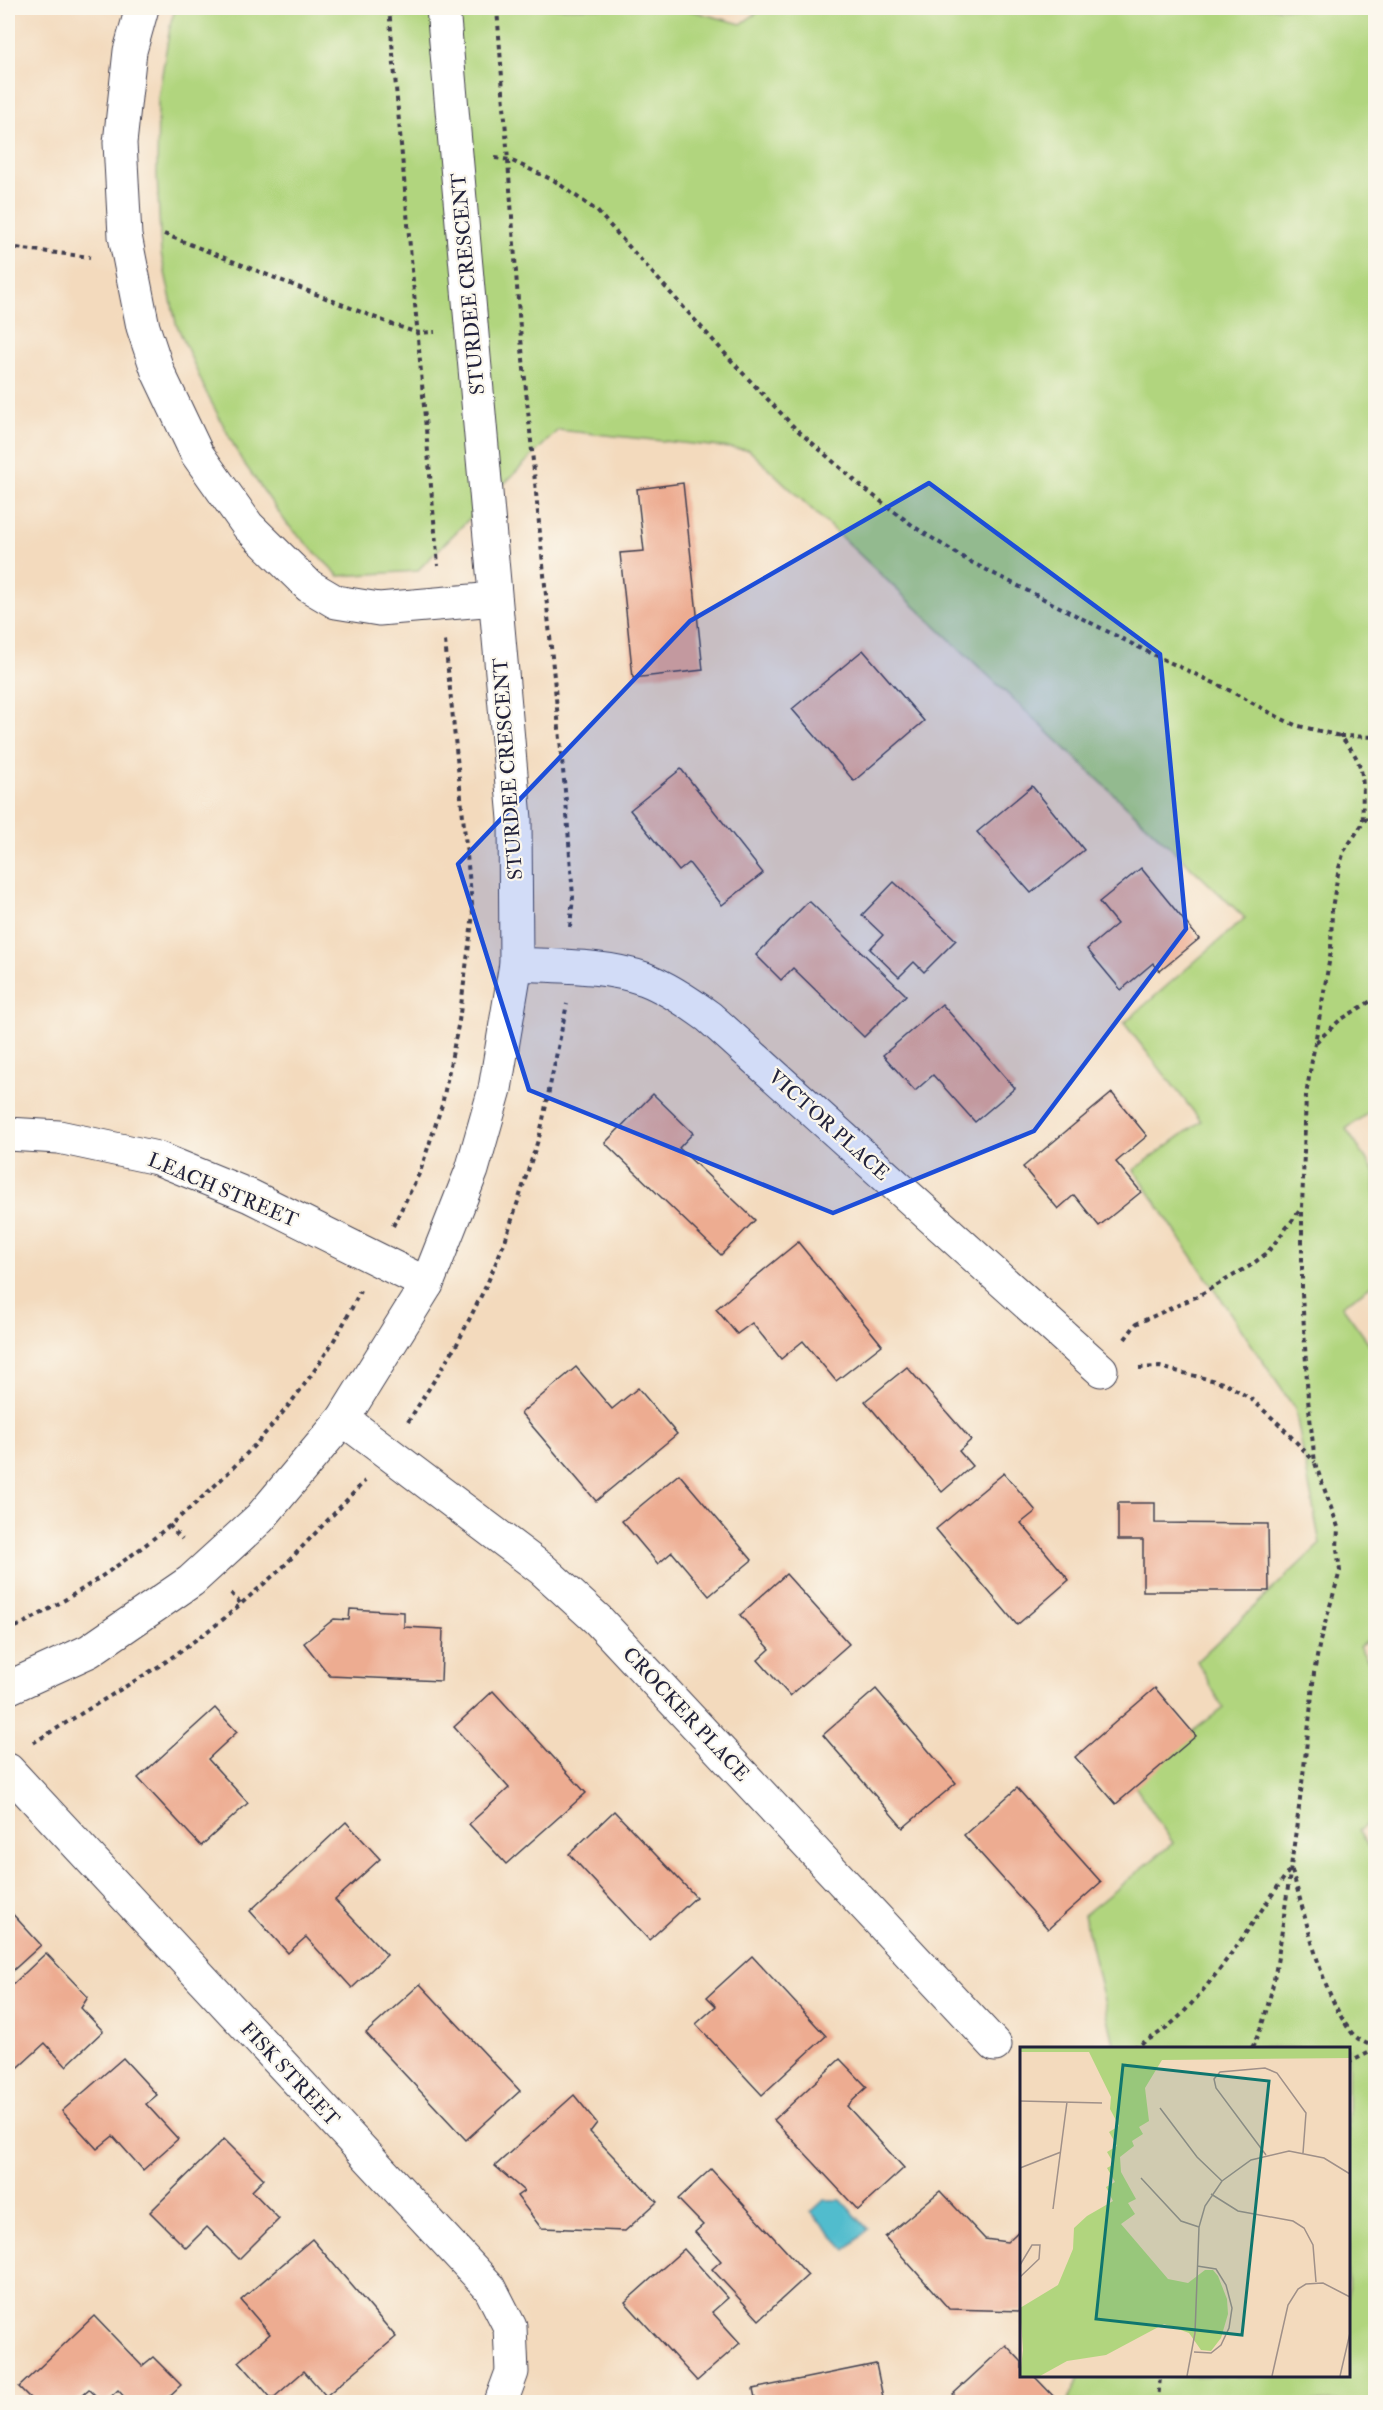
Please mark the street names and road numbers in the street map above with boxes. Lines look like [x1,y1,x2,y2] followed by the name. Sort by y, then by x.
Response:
[446,172,490,396] street label: STURDEE CRESCENT
[488,657,528,881] street label: STURDEE CRESCENT
[763,1064,895,1186] street label: VICTOR PLACE
[144,1147,302,1233] street label: LEACH STREET
[617,1642,755,1786] street label: CROCKER PLACE
[235,2017,345,2132] street label: FISK STREET

